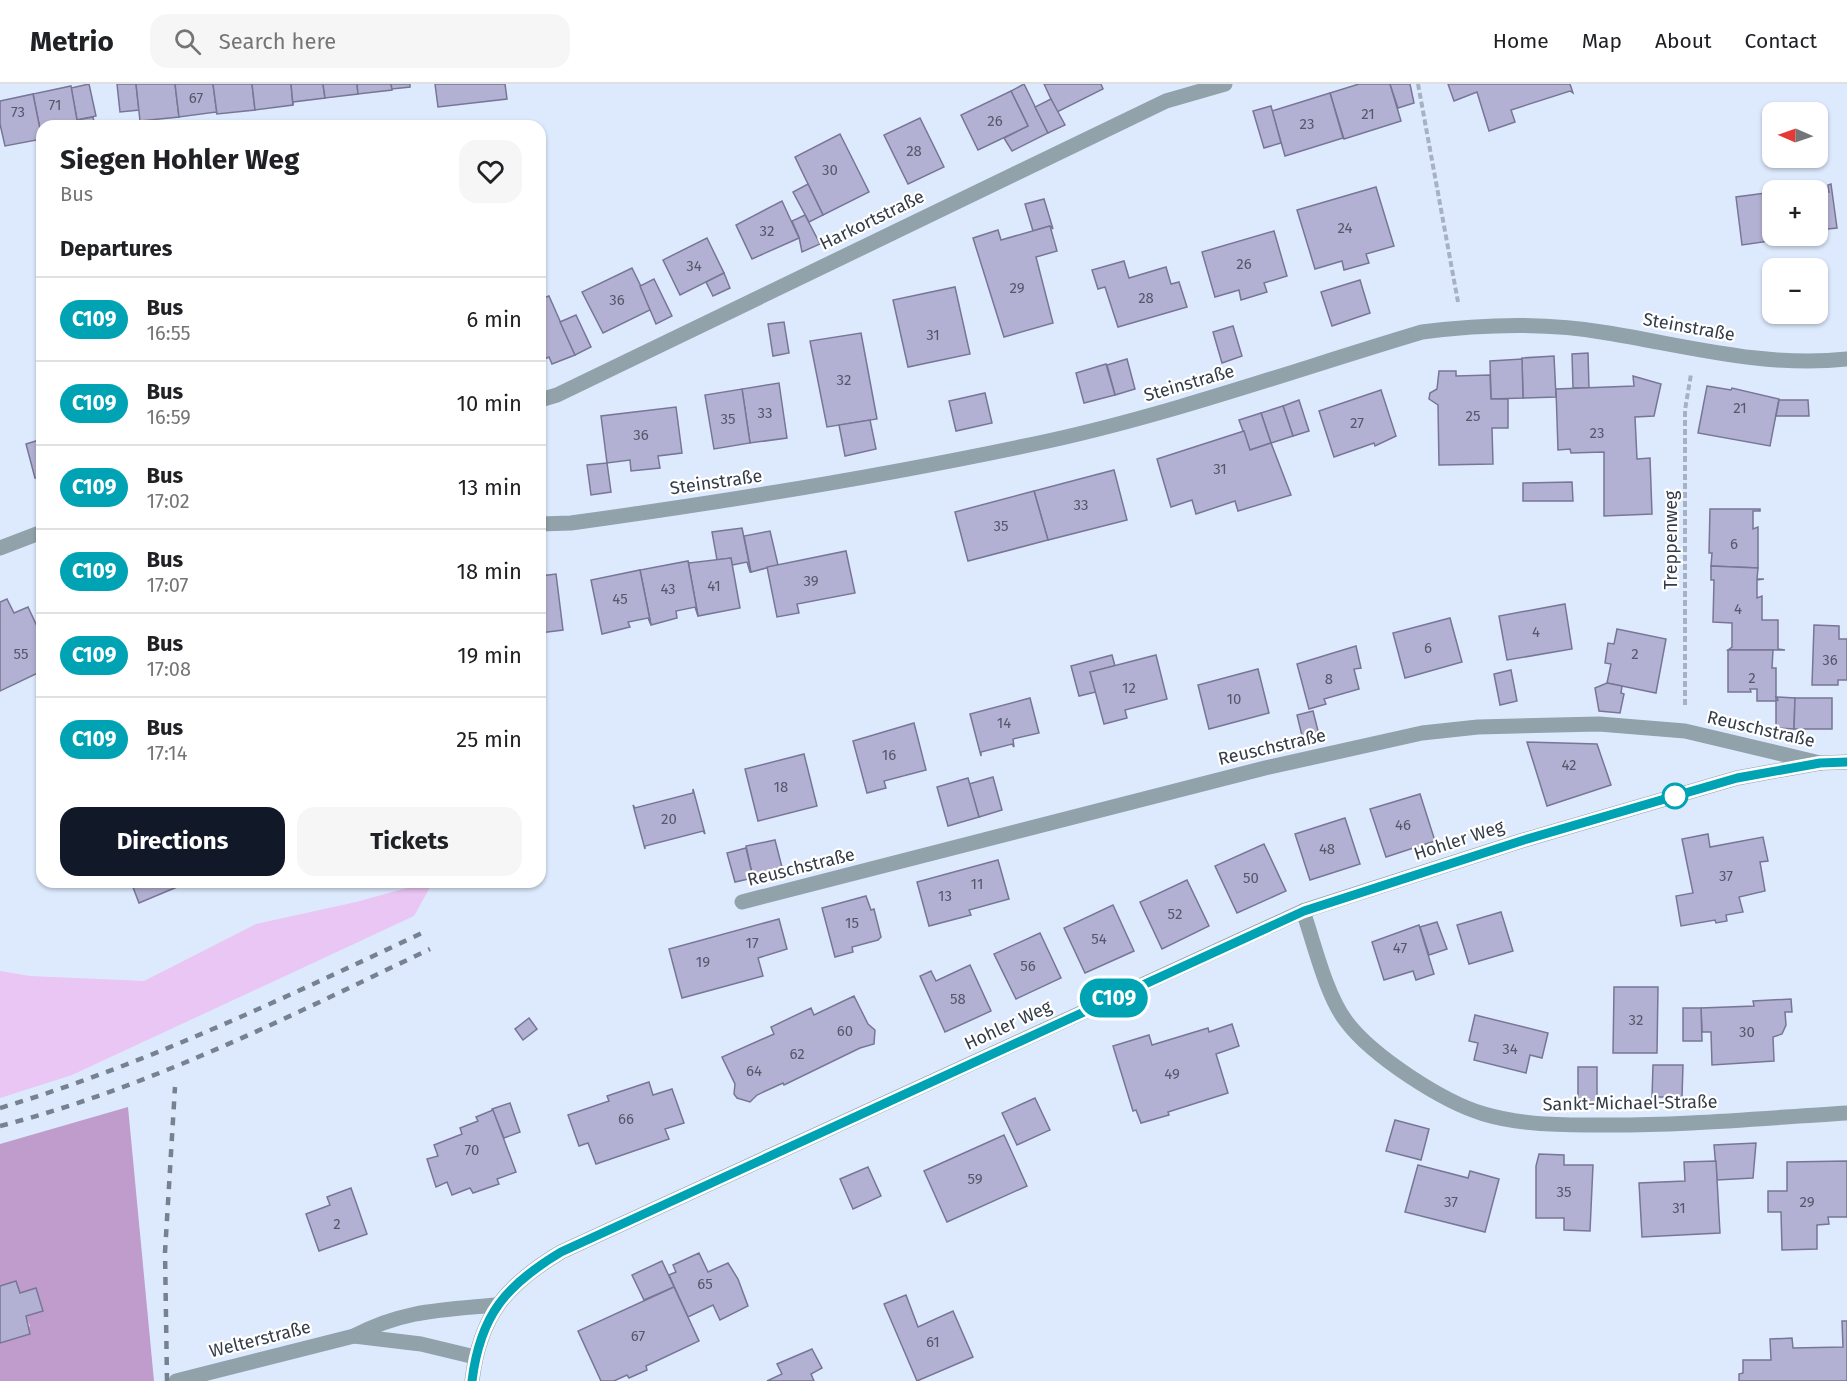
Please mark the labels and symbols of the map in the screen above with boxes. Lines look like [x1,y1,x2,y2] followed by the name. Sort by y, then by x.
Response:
[189,89,203,107] house number: 67
[49,96,61,114] house number: 71
[1762,102,1828,168] north arrow
[11,103,25,121] house number: 73
[1361,105,1375,123] house number: 21
[987,112,1003,130] house number: 26
[1300,115,1314,133] house number: 23
[906,142,922,160] house number: 28
[822,161,838,179] house number: 30
[816,185,928,255] street label: Harkortstraße
[1337,219,1353,237] house number: 24
[760,222,774,240] house number: 32
[1236,255,1252,273] house number: 26
[686,257,702,275] house number: 34
[1009,279,1025,297] house number: 29
[1138,289,1154,307] house number: 28
[609,291,625,309] house number: 36
[1641,308,1737,346] street label: Steinstraße
[926,326,940,344] house number: 31
[1141,360,1237,406] street label: Steinstraße
[837,371,851,389] house number: 32
[1733,399,1747,417] house number: 21
[758,404,772,422] house number: 33
[1466,407,1480,425] house number: 25
[720,410,736,428] house number: 35
[1350,414,1364,432] house number: 27
[1590,424,1604,442] house number: 23
[633,426,649,444] house number: 36
[1213,460,1227,478] house number: 31
[668,465,764,499] street label: Steinstraße
[1660,490,1682,589] street label: Treppenweg
[1074,496,1088,514] house number: 33
[993,517,1009,535] house number: 35
[1730,535,1738,553] house number: 6
[803,572,819,590] house number: 39
[707,577,721,595] house number: 41
[660,580,676,598] house number: 43
[612,590,628,608] house number: 45
[1734,600,1742,618] house number: 4
[1532,623,1540,641] house number: 4
[1424,639,1432,657] house number: 6
[14,645,28,663] house number: 55
[1631,645,1639,663] house number: 2
[1822,651,1838,669] house number: 36
[1748,669,1756,687] house number: 2
[1325,670,1333,688] house number: 8
[1122,679,1136,697] house number: 12
[1227,690,1241,708] house number: 10
[1705,706,1817,752] street label: Reuschstraße
[997,714,1011,732] house number: 14
[1216,724,1328,770] street label: Reuschstraße
[882,746,896,764] house number: 16
[1561,756,1577,774] house number: 42
[774,778,788,796] house number: 18
[1662,783,1688,809] unlabelled marker
[661,810,677,828] house number: 20
[1411,815,1508,865] street label: Hohler Weg
[1395,816,1411,834] house number: 46
[1319,840,1335,858] house number: 48
[745,843,857,891] street label: Reuschstraße
[1719,867,1733,885] house number: 37
[1243,869,1259,887] house number: 50
[971,875,983,893] house number: 11
[938,887,952,905] house number: 13
[1168,905,1182,923] house number: 52
[845,914,859,932] house number: 15
[1091,930,1107,948] house number: 54
[745,934,759,952] house number: 17
[1393,939,1407,957] house number: 47
[696,953,710,971] house number: 19
[1020,957,1036,975] house number: 56
[1072,978,1156,1018] line badge: C109
[950,990,966,1008] house number: 58
[961,995,1056,1055] street label: Hohler Weg
[1629,1011,1643,1029] house number: 32
[837,1022,853,1040] house number: 60
[1739,1023,1755,1041] house number: 30
[1502,1040,1518,1058] house number: 34
[789,1045,805,1063] house number: 62
[746,1062,762,1080] house number: 64
[1164,1065,1180,1083] house number: 49
[1542,1090,1718,1116] street label: Sankt-Michael-Straße
[618,1110,634,1128] house number: 66
[465,1141,479,1159] house number: 70
[967,1170,983,1188] house number: 59
[1556,1183,1572,1201] house number: 35
[1444,1193,1458,1211] house number: 37
[1799,1193,1815,1211] house number: 29
[1672,1199,1686,1217] house number: 31
[333,1215,341,1233] house number: 2
[697,1275,713,1293] house number: 65
[207,1316,313,1362] street label: Welterstraße
[631,1327,645,1345] house number: 67
[926,1333,940,1351] house number: 61

